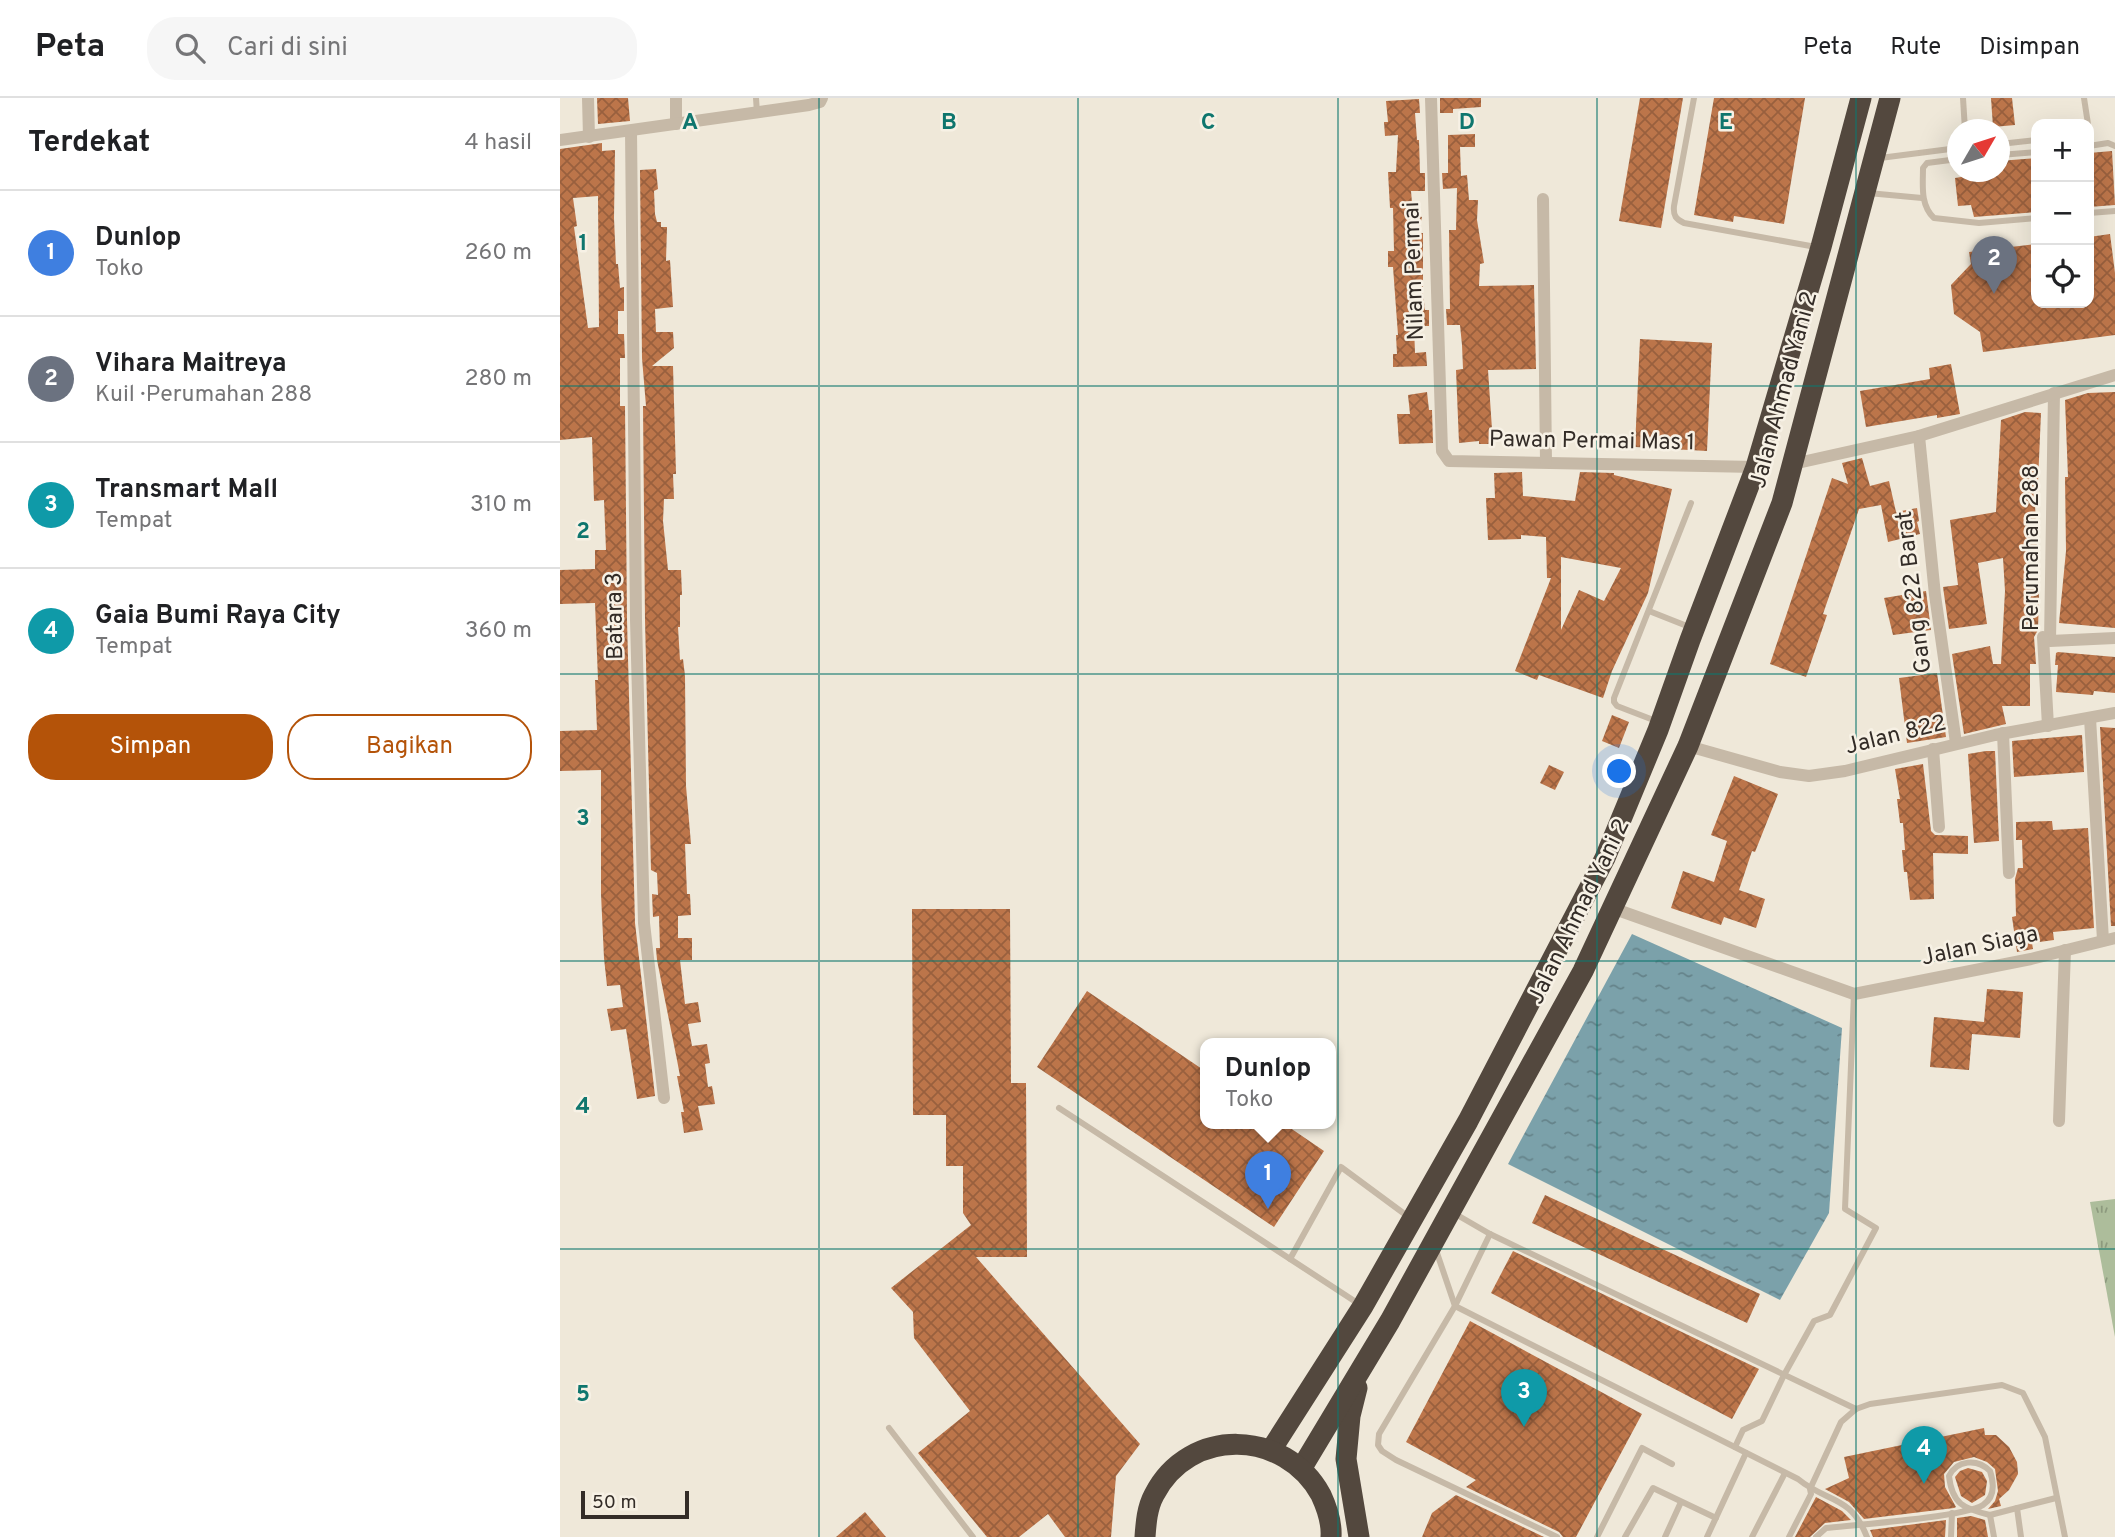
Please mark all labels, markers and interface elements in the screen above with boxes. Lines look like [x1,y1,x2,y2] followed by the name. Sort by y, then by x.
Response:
[147,17,637,80] search box
[35,27,105,69] text: Peta
[171,29,209,67] icon: search
[227,32,348,65] text: Cari di sini
[1803,33,1852,63] text: Peta
[1890,33,1941,63] text: Rute
[1979,33,2080,63] text: Disimpan
[682,109,698,138] text: A
[941,109,957,138] text: B
[1201,109,1215,138] text: C
[1459,109,1475,138] text: D
[1719,109,1733,138] text: E
[1947,119,2010,182] north arrow
[2031,119,2094,308] map controls
[2031,119,2094,182] button: +
[28,125,150,162] text: Terdekat
[464,129,532,158] text: 4 hasil
[2031,182,2094,245] button: −
[1398,201,1432,341] street label: Nilam Permai
[95,222,181,255] text: Dunlop
[578,230,588,259] text: 1
[1971,236,2017,294] pin: 2
[46,239,56,268] text: 1
[465,239,532,268] text: 260 m
[2031,245,2094,308] button: locate
[95,255,144,284] text: Toko
[1745,288,1825,492] street label: Jalan Ahmad Yani 2
[95,348,287,381] text: Vihara Maitreya
[44,365,58,394] text: 2
[464,365,532,394] text: 280 m
[95,381,312,410] text: Kuil · Perumahan 288
[1489,426,1695,458] street label: Pawan Permai Mas 1
[2018,465,2047,631] street label: Perumahan 288
[95,474,278,507] text: Transmart Mall
[44,491,58,520] text: 3
[470,491,532,520] text: 310 m
[95,507,173,536] text: Tempat
[1891,509,1939,675] street label: Gang 822 Barat
[576,518,590,547] text: 2
[601,572,631,660] street label: Batara 3
[95,600,341,633] text: Gaia Bumi Raya City
[44,617,58,646] text: 4
[465,617,532,646] text: 360 m
[95,633,173,662] text: Tempat
[1842,709,1950,763] street label: Jalan 822
[28,714,273,780] button: Simpan
[287,714,532,780] button: Bagikan
[1602,754,1636,788] your location
[576,805,590,834] text: 3
[1523,815,1637,1009] street label: Jalan Ahmad Yani 2
[1919,920,2041,974] street label: Jalan Siaga
[1200,1038,1336,1129] popup
[1225,1053,1311,1086] text: Dunlop
[1225,1086,1273,1115] text: Toko
[576,1093,590,1122] text: 4
[1245,1151,1291,1209] pin: 1
[1501,1369,1547,1427] pin: 3
[576,1381,590,1410] text: 5
[1901,1426,1947,1484] pin: 4
[581,1488,690,1520] scale bar
[592,1491,637,1515] text: 50 m

